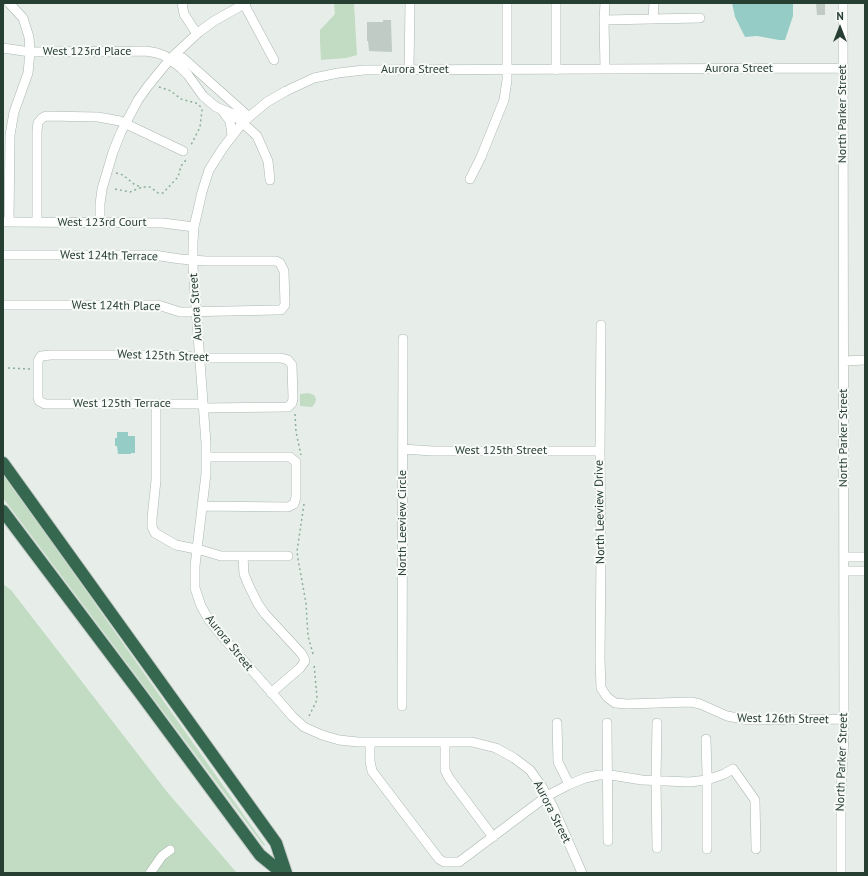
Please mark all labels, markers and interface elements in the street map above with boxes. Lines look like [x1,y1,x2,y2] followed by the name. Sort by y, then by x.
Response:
[820,8,860,48] north arrow
[836,9,844,23] text: N
[43,45,131,59] street label: West 123rd Place
[705,62,773,76] street label: Aurora Street
[381,63,449,77] street label: Aurora Street
[836,65,850,163] street label: North Parker Street
[57,216,147,230] street label: West 123rd Court
[60,248,158,264] street label: West 124th Terrace
[186,273,206,341] street label: Aurora Street
[72,298,160,314] street label: West 124th Place
[117,347,209,365] street label: West 125th Street
[837,389,851,487] street label: North Parker Street
[73,397,171,411] street label: West 125th Terrace
[455,444,547,458] street label: West 125th Street
[592,460,608,564] street label: North Leeview Drive
[396,470,410,576] street label: North Leeview Circle
[202,612,256,674] street label: Aurora Street
[737,711,829,727] street label: West 126th Street
[833,712,851,812] street label: North Parker Street
[530,778,574,846] street label: Aurora Street

